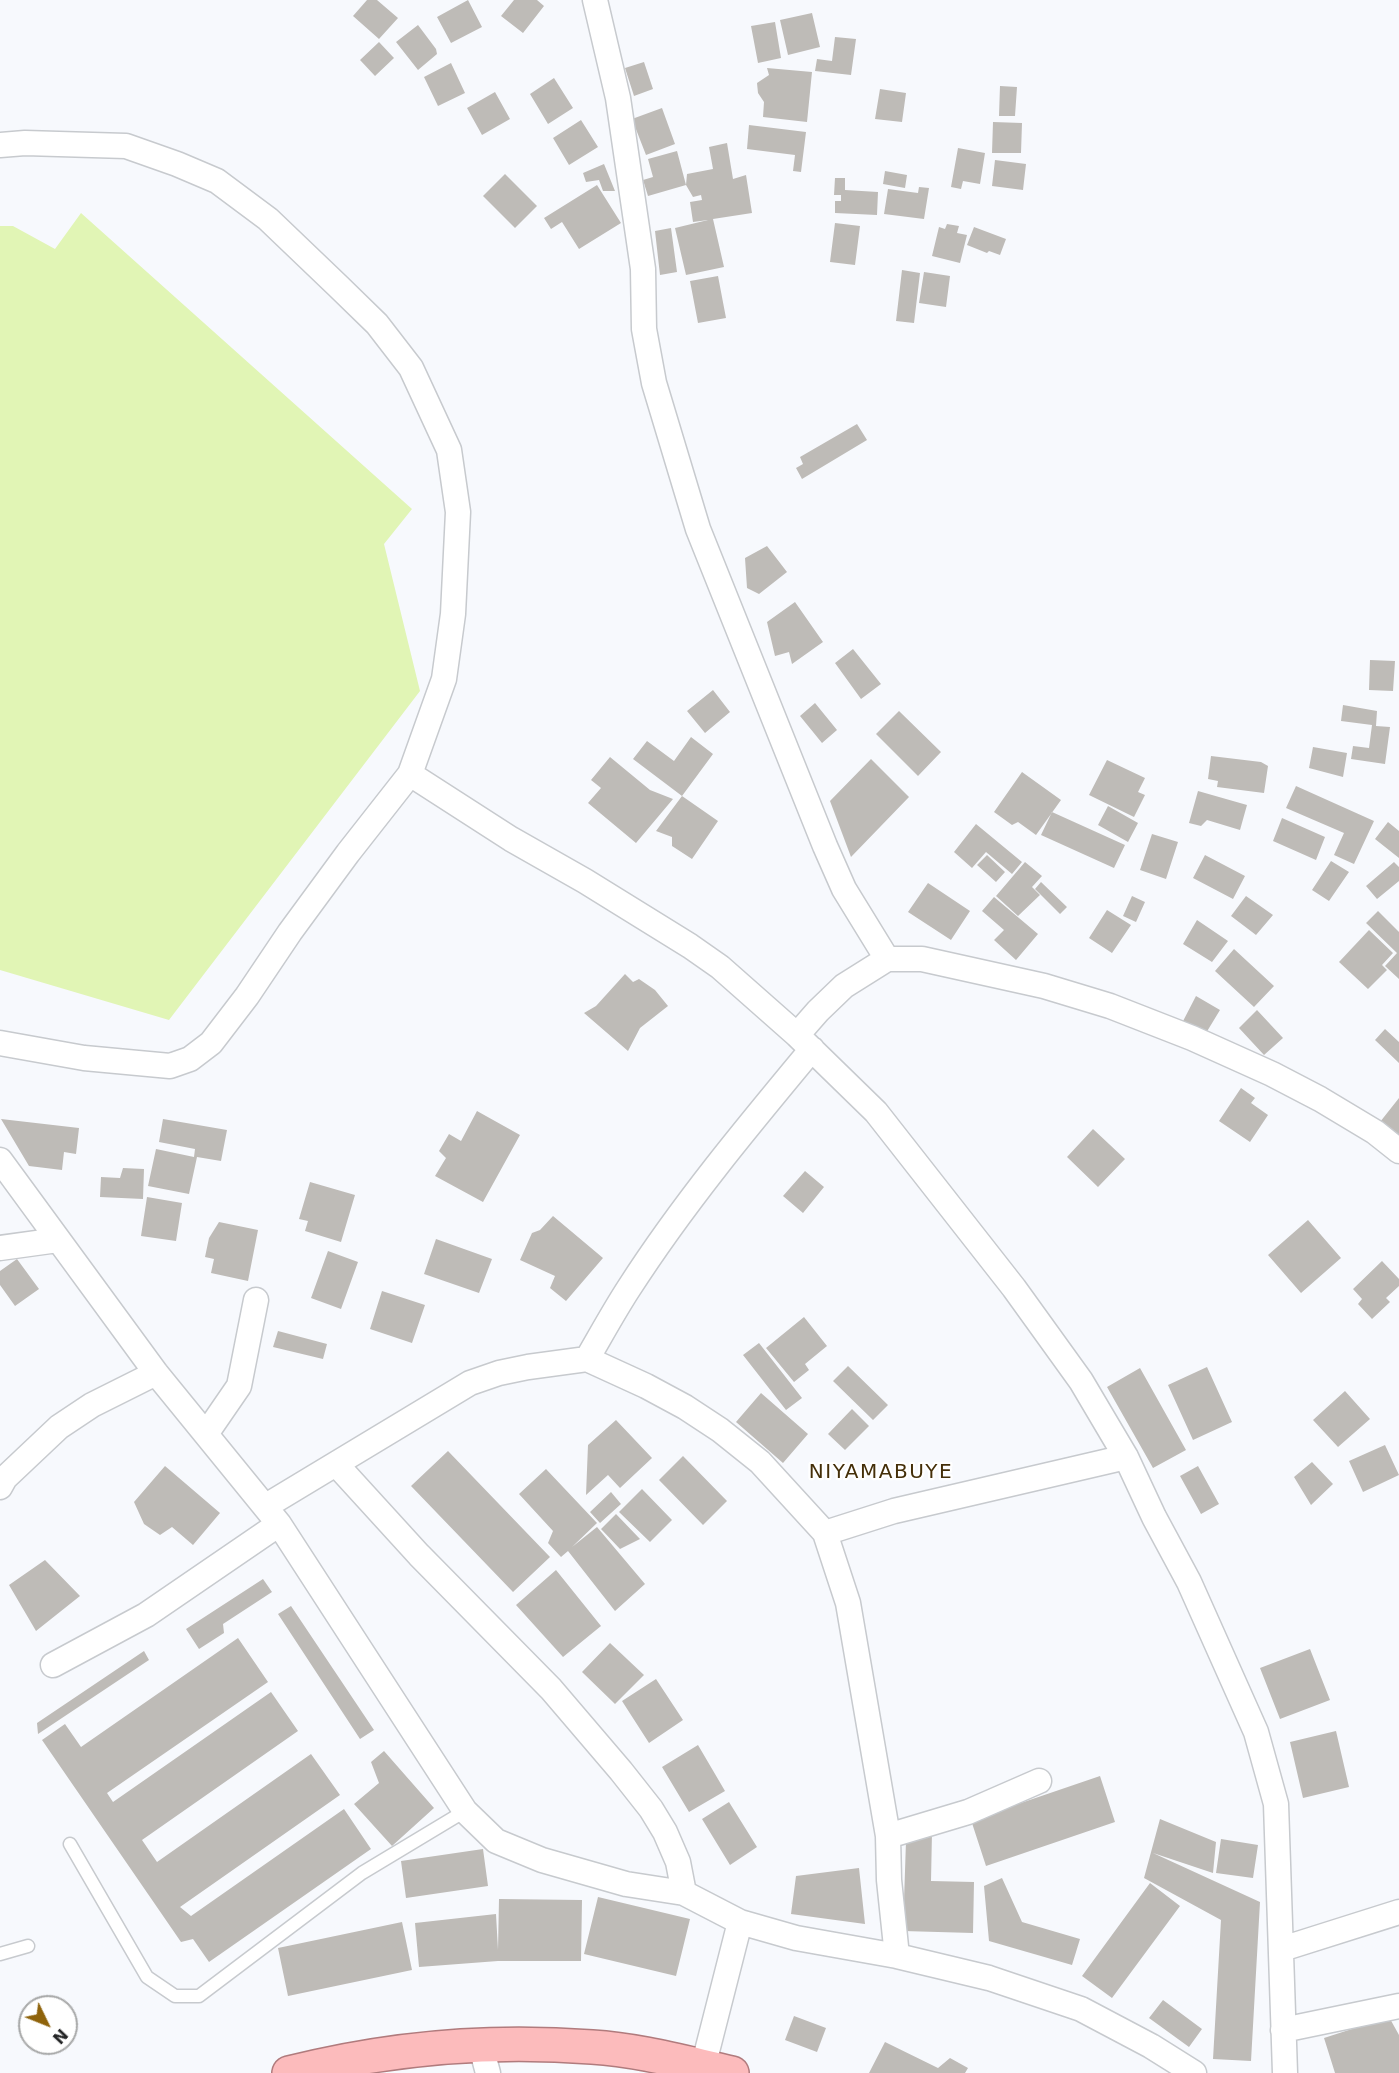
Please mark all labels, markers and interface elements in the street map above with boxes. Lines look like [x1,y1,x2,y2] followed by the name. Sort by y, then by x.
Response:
[809,1461,953,1485] district label: NIYAMABUYE
[18,1995,78,2055] north arrow
[49,2025,72,2048] text: N

